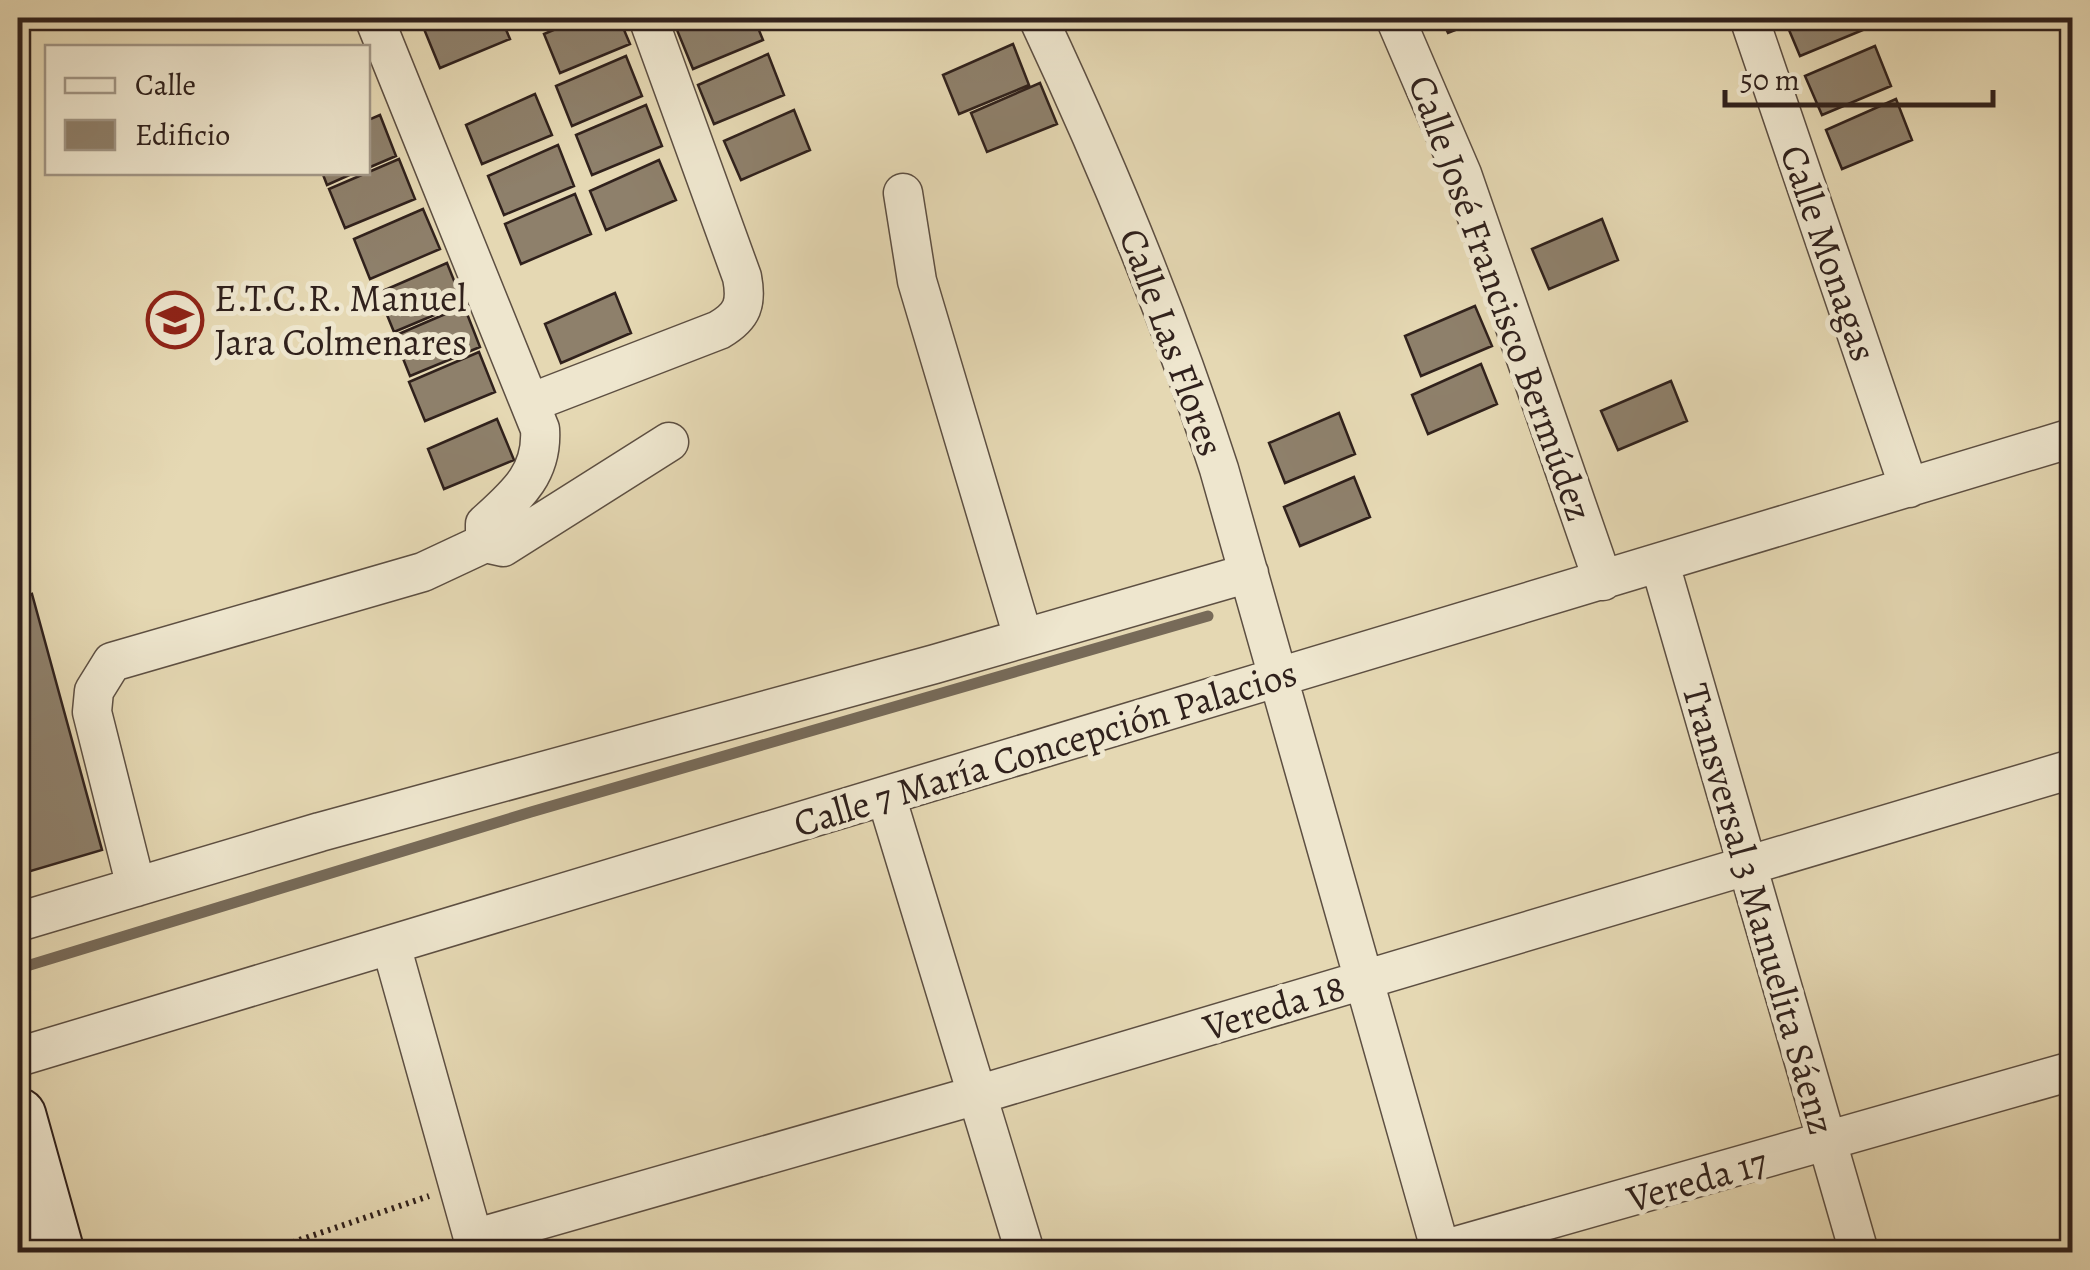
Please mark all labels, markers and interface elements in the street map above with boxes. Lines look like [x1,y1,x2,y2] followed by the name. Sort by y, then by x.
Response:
[45,45,370,175] legend
[1725,45,1992,107] scale bar
[1740,60,1800,100] text: 50 m
[135,65,196,105] text: Calle
[1396,68,1606,528] street label: Calle José Francisco Bermúdez
[135,115,230,155] text: Edificio
[1768,138,1890,368] street label: Calle Monagas
[1107,221,1237,463] street label: Calle Las Flores
[214,272,467,368] place label: E.T.C.R. Manuel Jara Colmenares
[145,290,205,350] school or university icon: E.T.C.R. Manuel Jara Colmenares
[787,647,1303,849] street label: Calle 7 María Concepción Palacios
[1670,678,1848,1140] street label: Transversal 3 Manuelita Sáenz
[1196,961,1351,1053] street label: Vereda 18
[1620,1135,1773,1225] street label: Vereda 17

